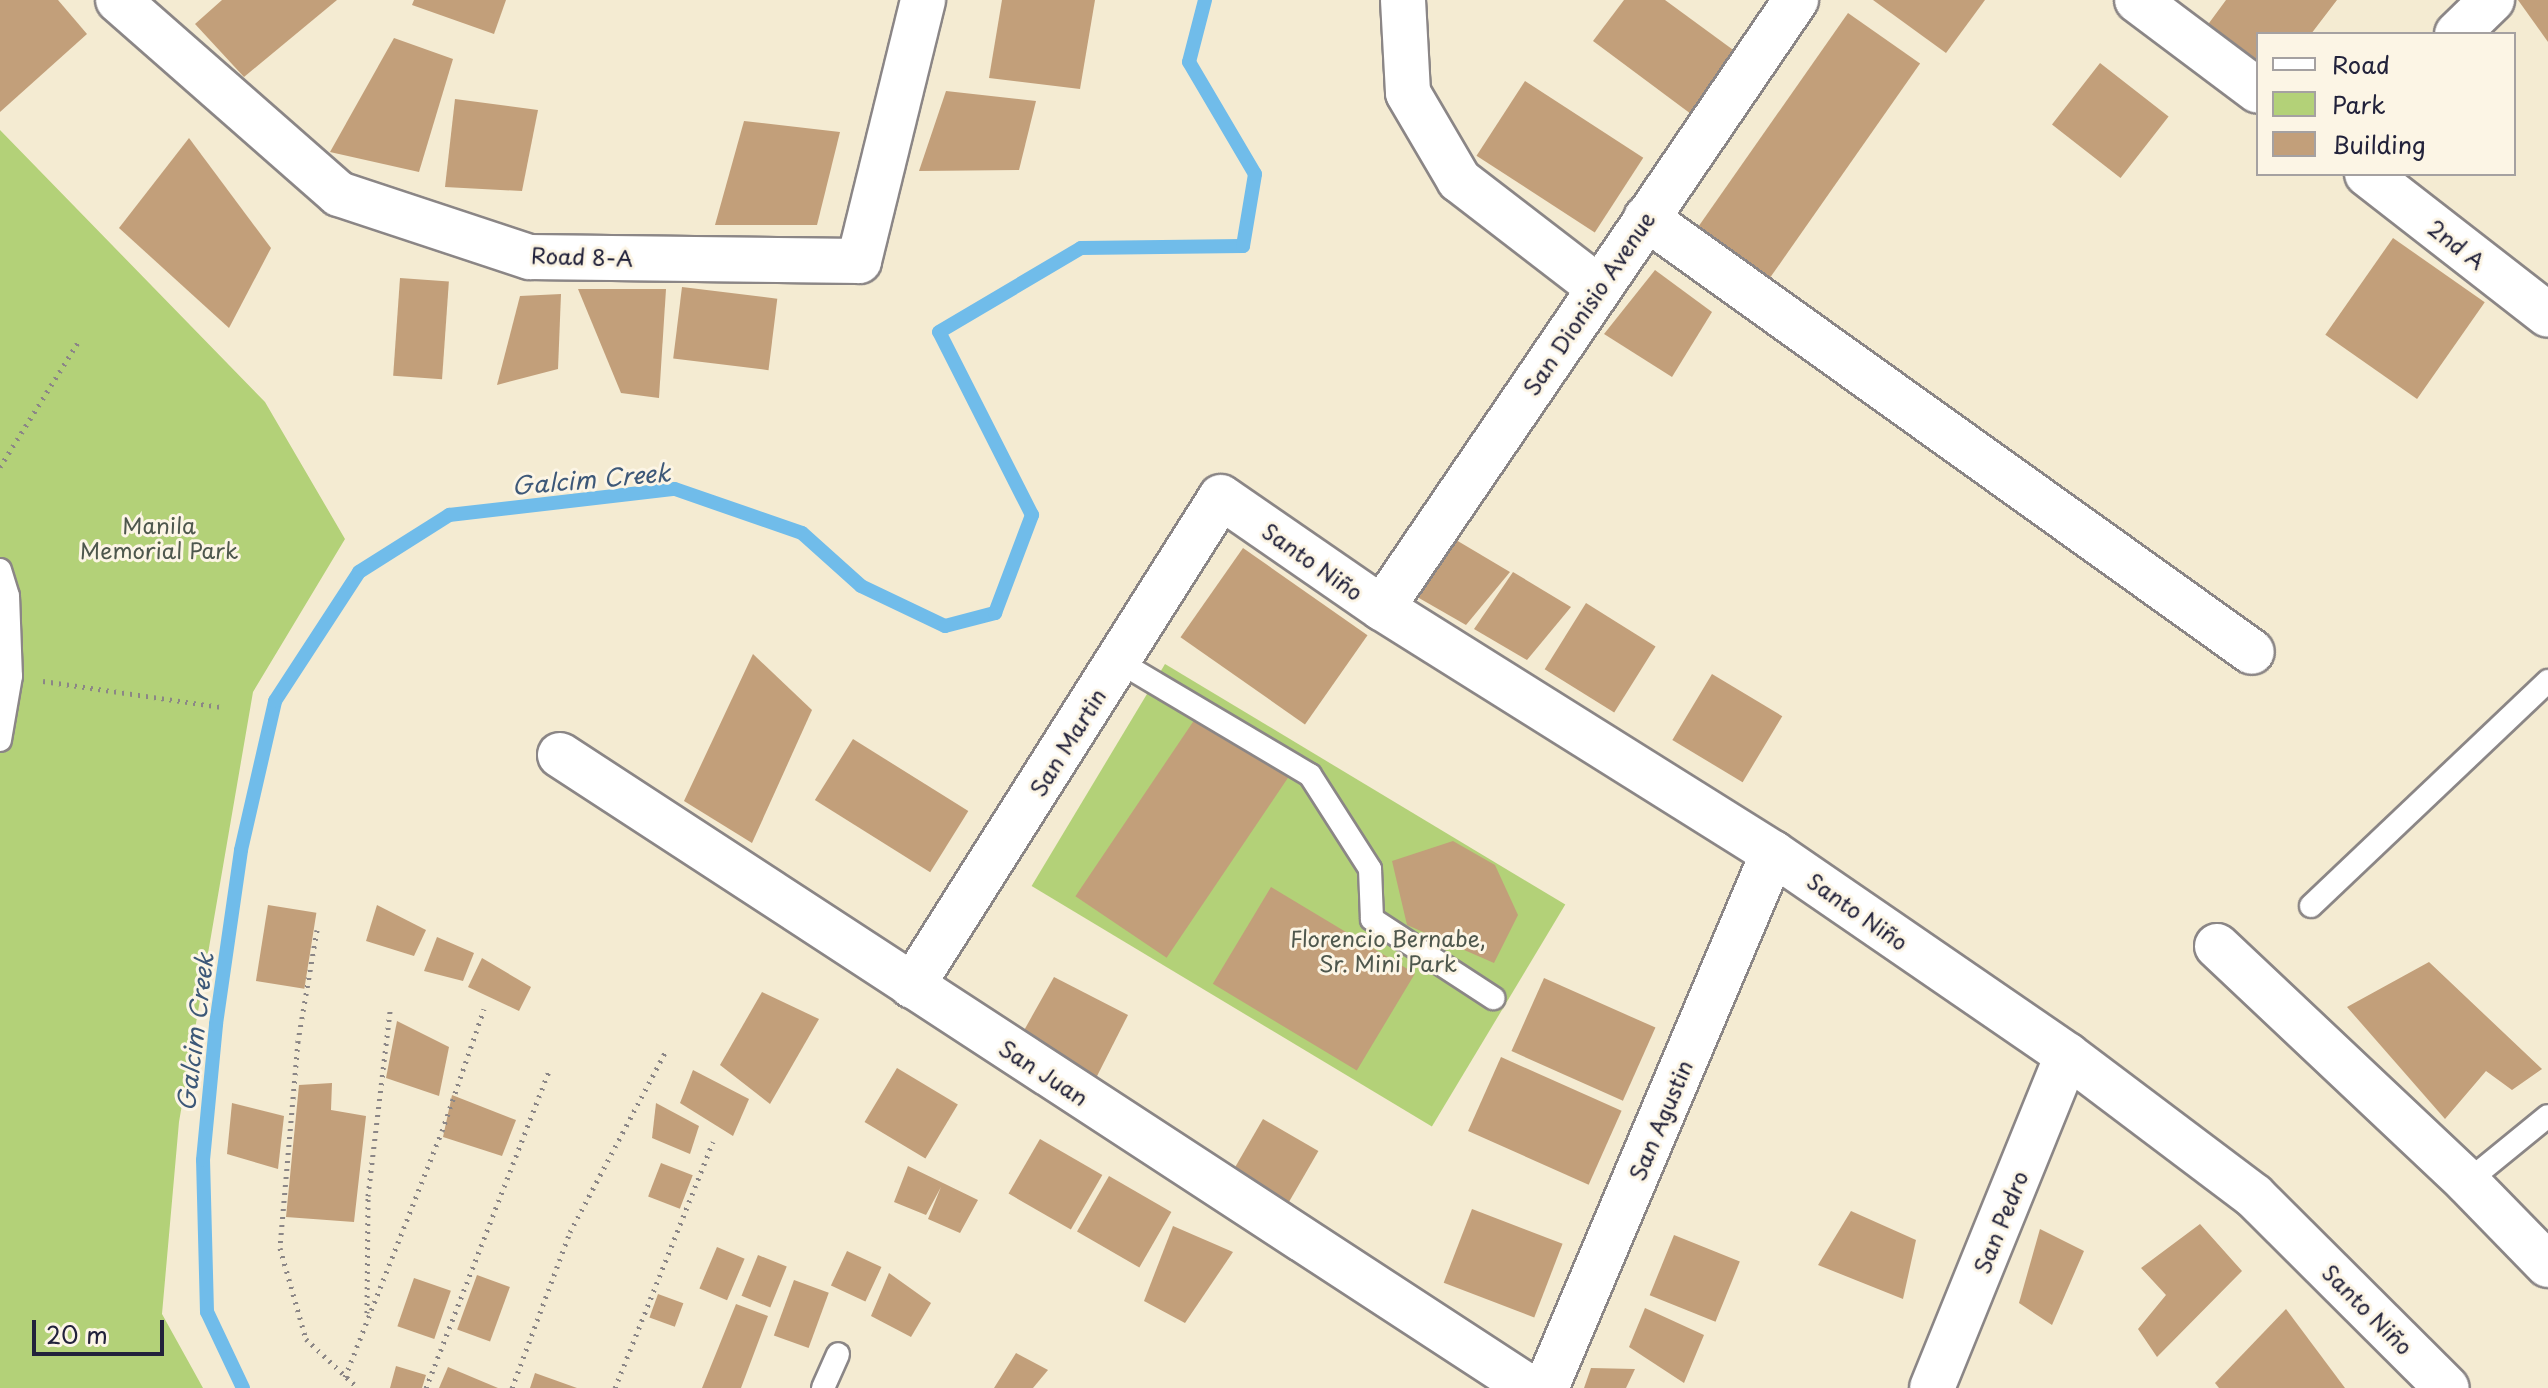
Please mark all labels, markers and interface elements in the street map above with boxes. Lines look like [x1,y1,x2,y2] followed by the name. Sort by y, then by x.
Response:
[2256,32,2516,176] legend
[2332,46,2390,82] text: Road
[2332,86,2386,122] text: Park
[2332,126,2426,162] text: Building
[1517,207,1659,399] street label: San Dionisio Avenue
[2423,213,2491,275] street label: 2nd A
[531,241,633,271] street label: Road 8-A
[509,458,673,500] water label: Galcim Creek
[80,511,238,562] park label: Manila Memorial Park
[1258,517,1368,605] street label: Santo Niño
[1024,684,1110,800] street label: San Martin
[1803,867,1913,955] street label: Santo Niño
[1289,924,1487,976] park label: Florencio Bernabe, Sr. Mini Park
[171,950,219,1114] water label: Galcim Creek
[995,1034,1093,1110] street label: San Juan
[1623,1057,1697,1183] street label: San Agustin
[1968,1168,2032,1276] street label: San Pedro
[2317,1258,2419,1360] street label: Santo Niño
[36,1304,168,1354] scale bar
[46,1316,108,1352] text: 20 m

